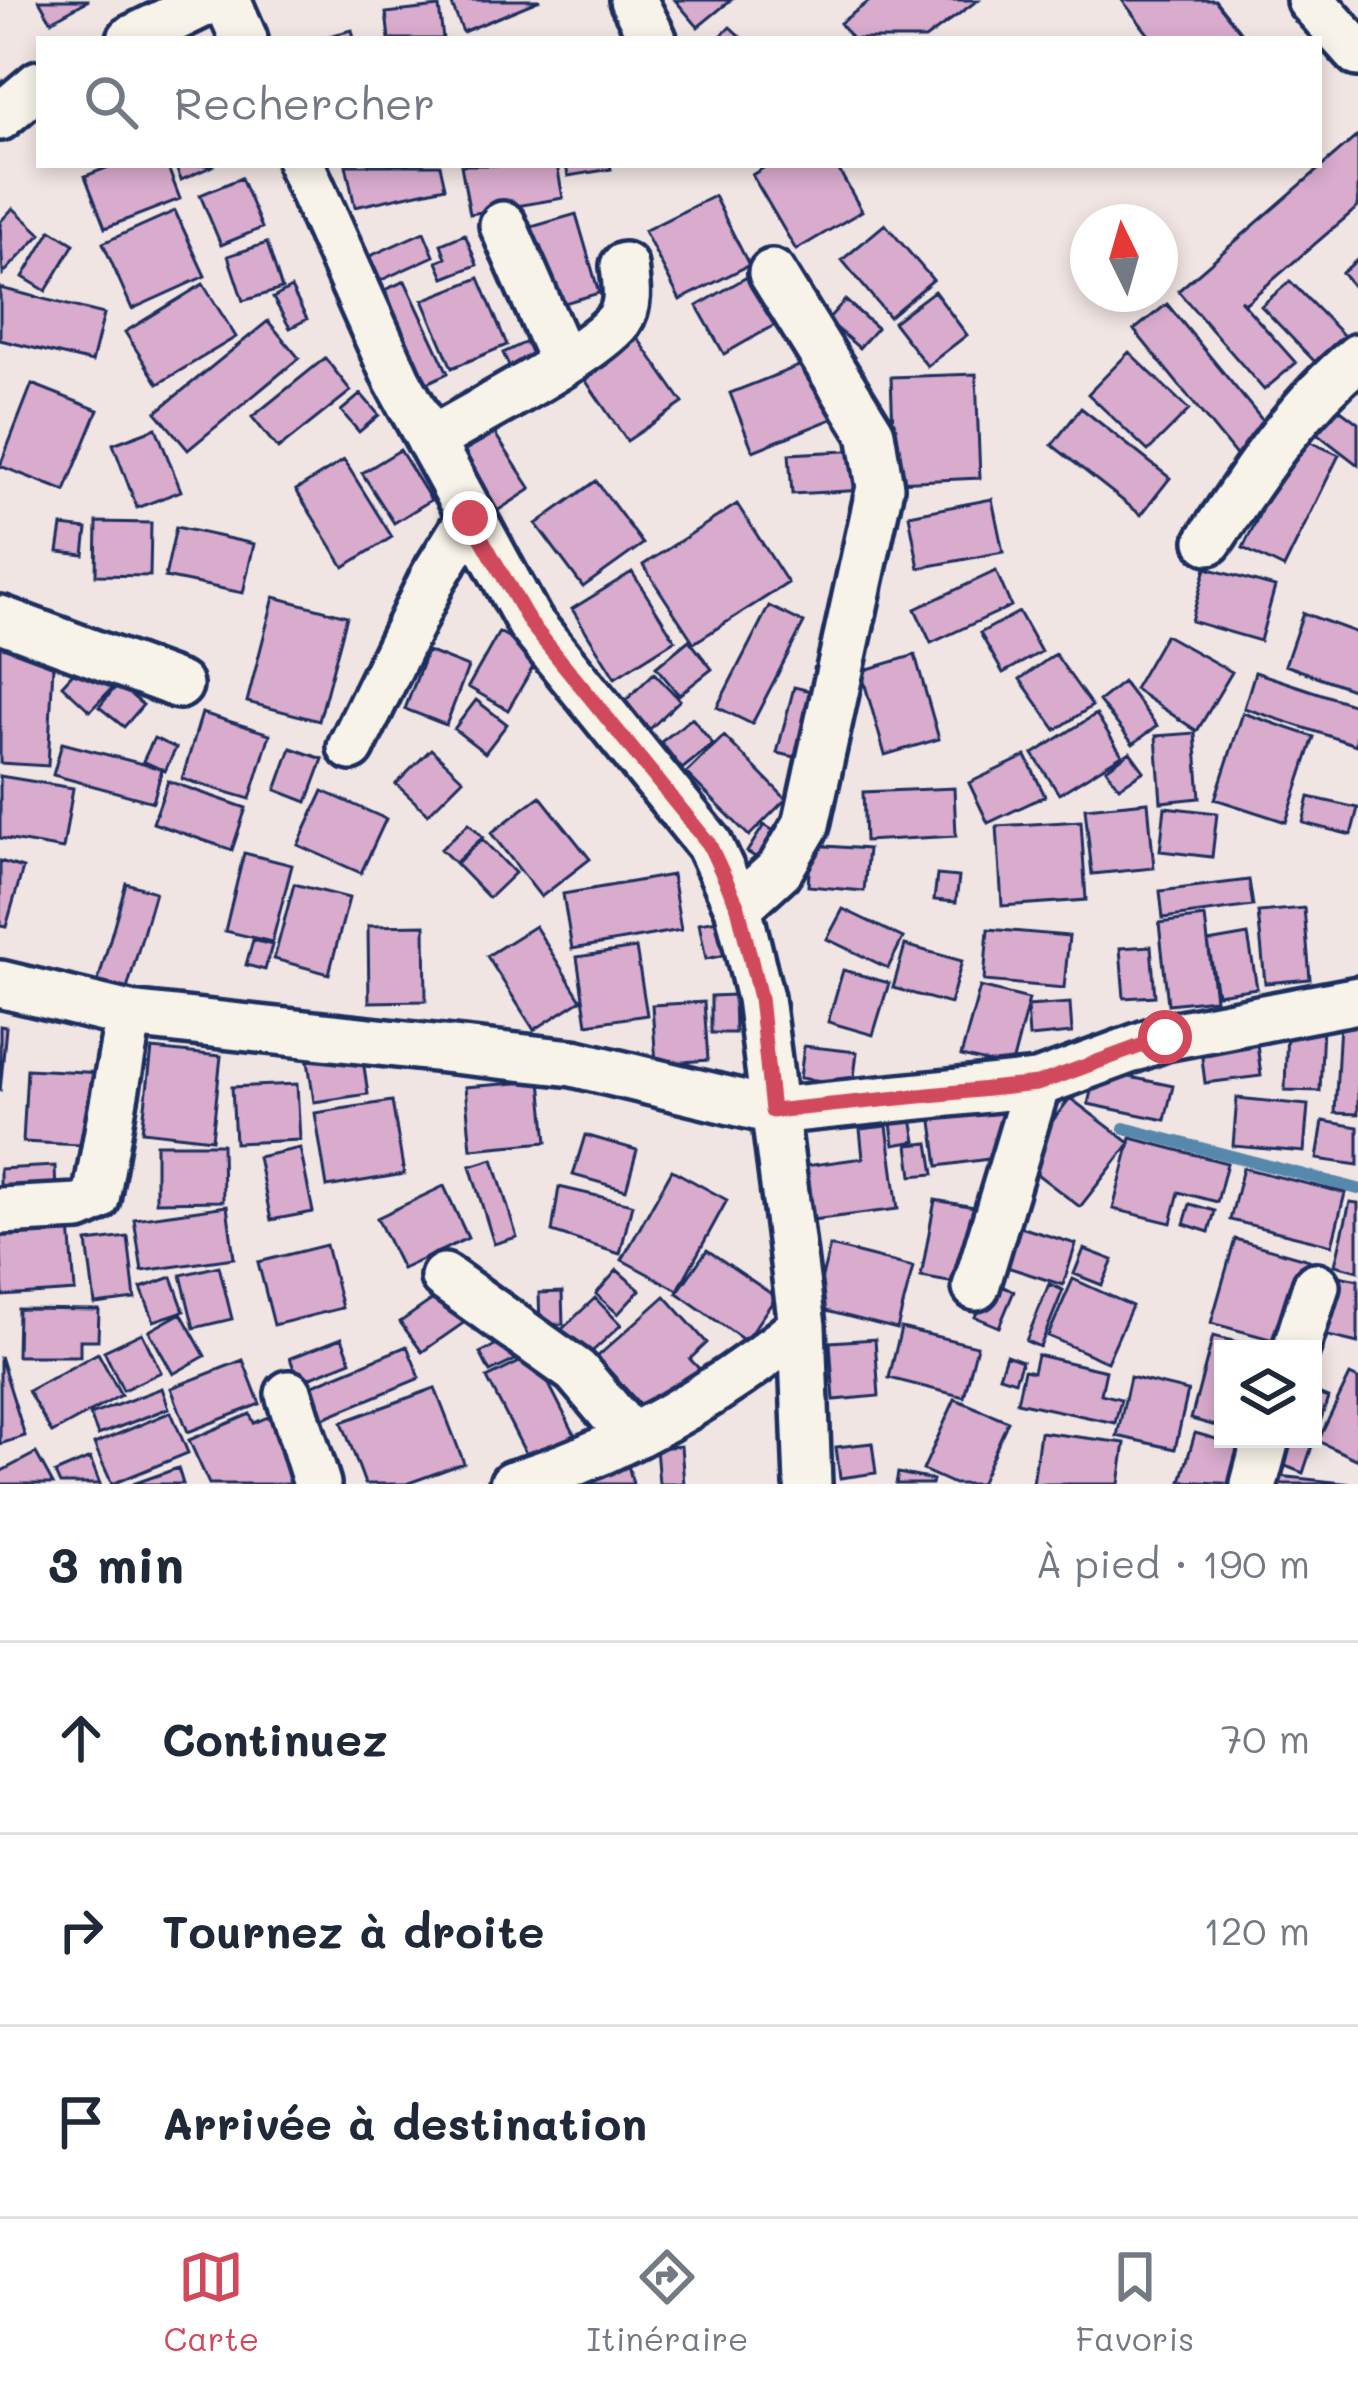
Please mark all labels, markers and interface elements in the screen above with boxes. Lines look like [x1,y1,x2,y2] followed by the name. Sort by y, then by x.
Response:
[36,36,1322,168] search box
[78,69,144,135] icon: search
[174,73,435,131] text: Rechercher
[1070,204,1178,312] north arrow
[443,491,497,545] route end
[1138,1010,1192,1064] route start
[1214,1340,1322,1448] map controls
[1214,1340,1322,1448] button: layers
[48,1529,184,1596] text: 3 min
[1036,1537,1310,1588] text: À pied · 190 m
[48,1705,114,1771] icon: ahead
[162,1709,388,1767] text: Continuez
[1221,1712,1310,1763] text: 70 m
[48,1897,114,1963] icon: right
[162,1901,545,1959] text: Tournez à droite
[1203,1904,1310,1955] text: 120 m
[48,2089,114,2155] icon: arrive
[162,2093,647,2151] text: Arrivée à destination
[164,2244,259,2359] tab: Carte
[586,2244,748,2359] tab: Itinéraire
[1076,2244,1194,2359] tab: Favoris

